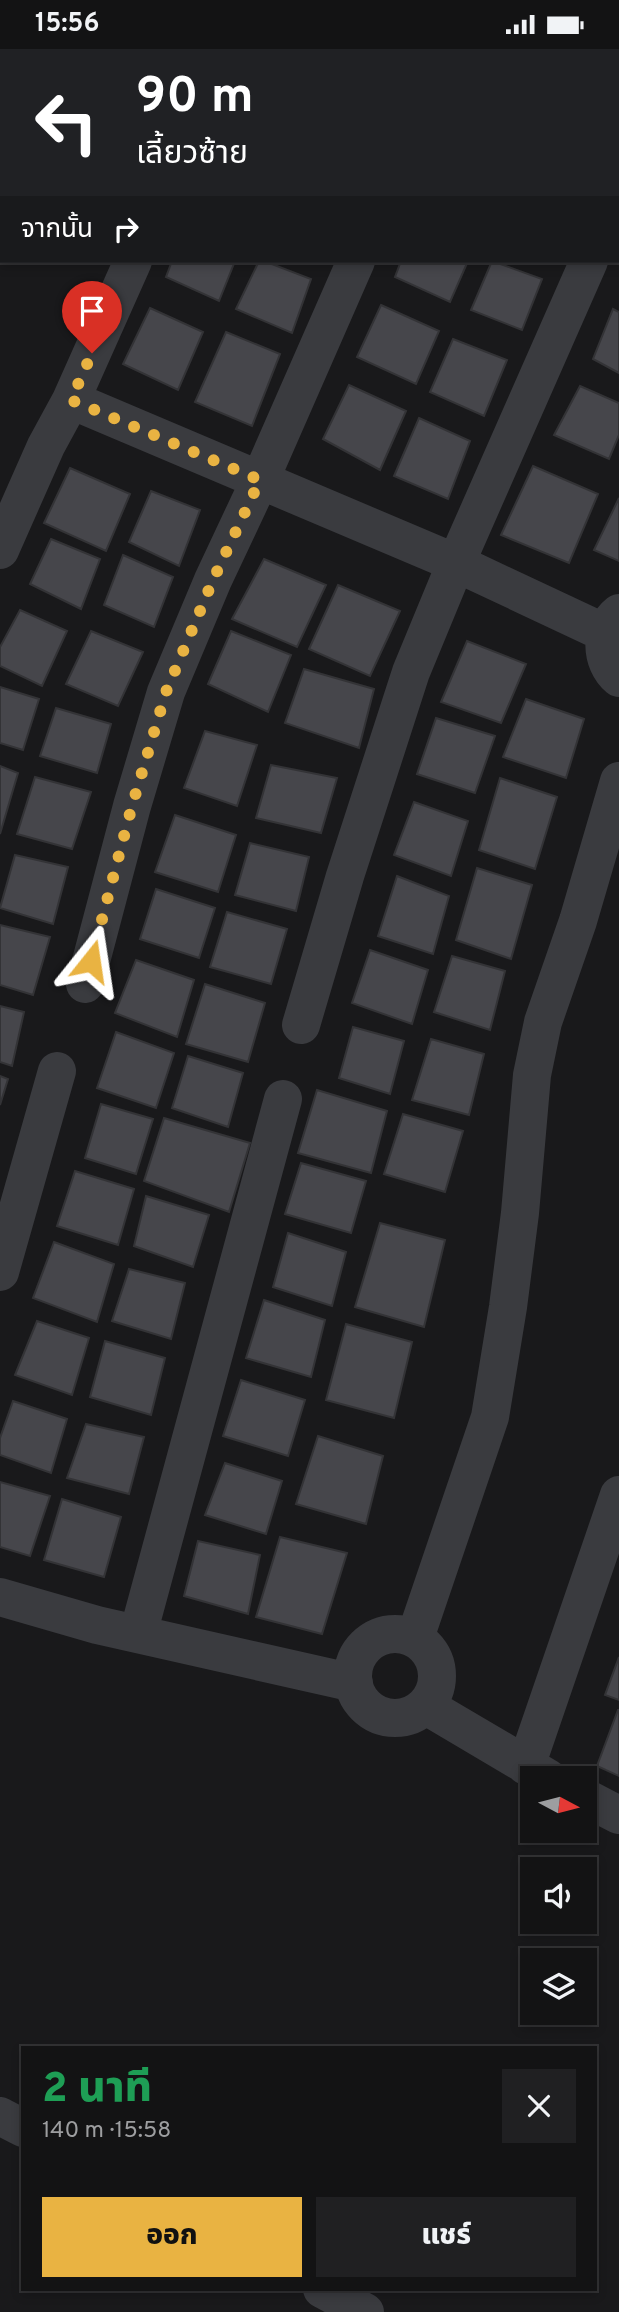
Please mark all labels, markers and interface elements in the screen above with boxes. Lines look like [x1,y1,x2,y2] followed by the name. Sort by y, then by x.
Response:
[35,8,99,41] text: 15:56
[136,68,254,130] text: 90 m
[21,77,112,168] icon: left
[136,135,248,175] text: เลี้ยวซ้าย
[107,210,145,248] icon: right
[21,214,93,247] text: จากนั้น
[62,281,122,353] pin
[73,292,111,330] icon: arrive
[54,924,128,998] position arrow
[520,1766,597,1843] north arrow
[520,1766,597,2025] map controls
[520,1857,597,1934] button: sound
[520,1948,597,2025] button: layers
[42,2064,152,2117] text: 2 นาที
[502,2069,576,2143] button: close
[42,2117,171,2146] text: 140 m · 15:58
[42,2197,302,2277] button: ออก
[316,2197,576,2277] button: แชร์

